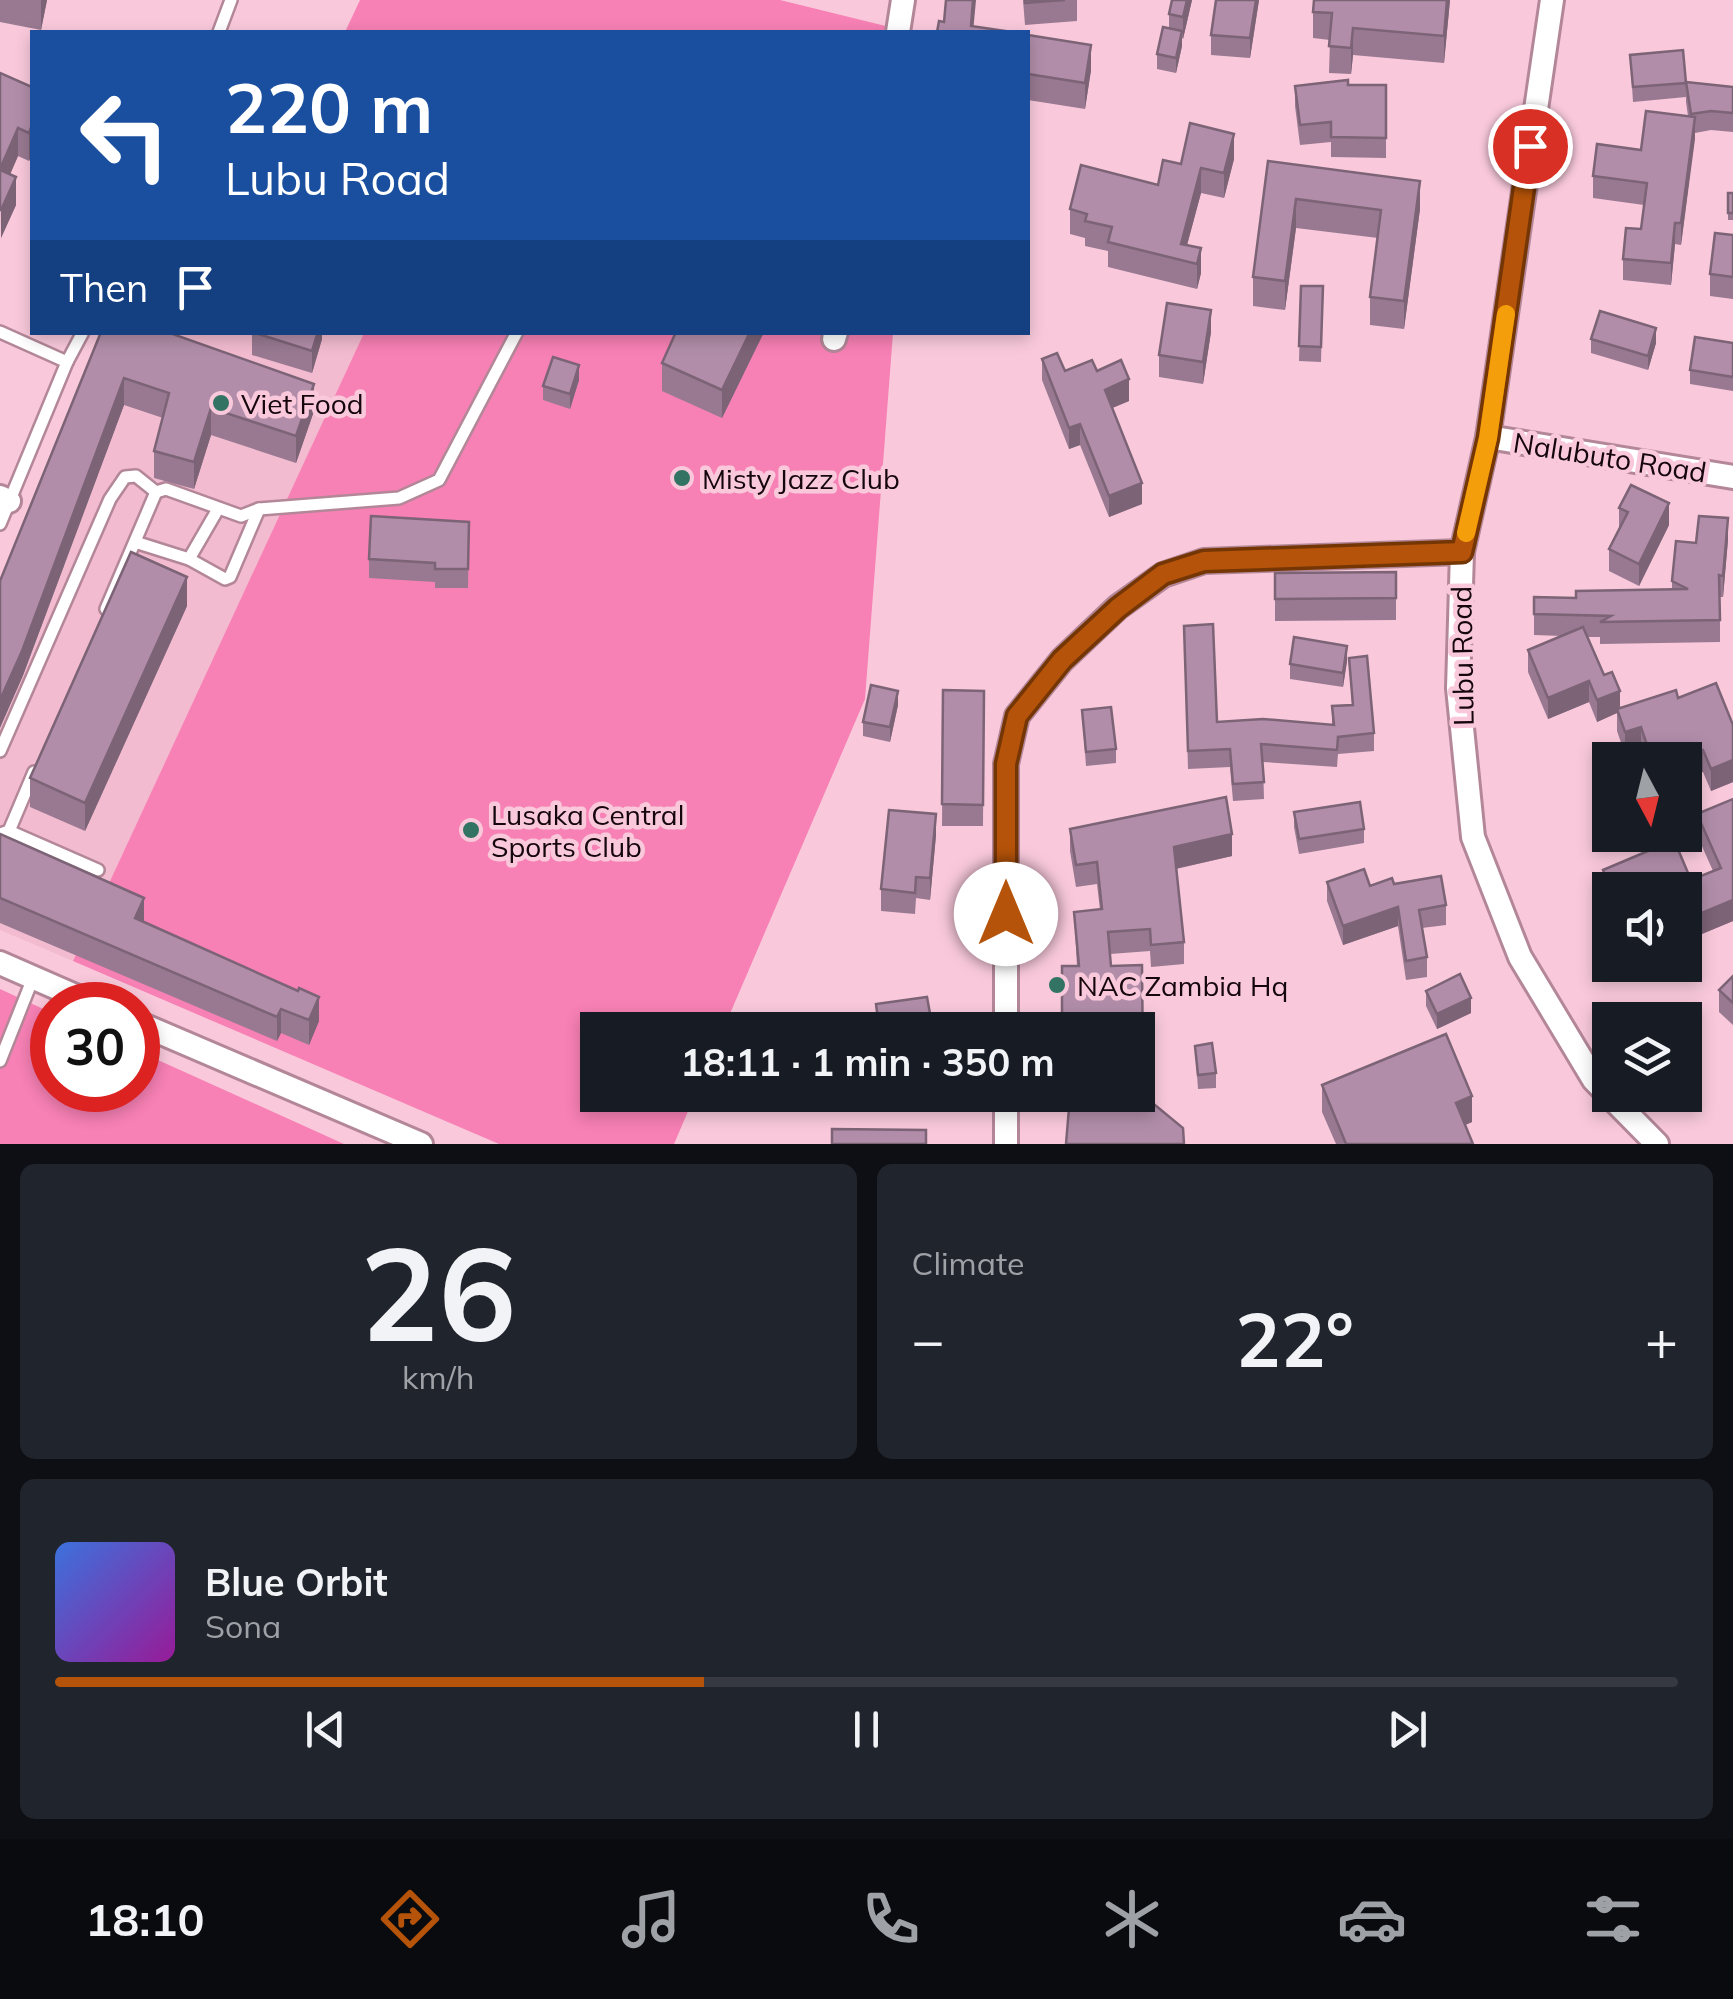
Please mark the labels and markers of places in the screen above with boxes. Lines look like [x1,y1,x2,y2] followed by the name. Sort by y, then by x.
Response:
[1488,104,1573,189] pin
[241,386,364,421] place label: Viet Food
[210,392,232,414] marker: Viet Food
[702,461,900,496] place label: Misty Jazz Club
[671,467,693,489] marker: Misty Jazz Club
[491,797,684,864] place label: Lusaka Central Sports Club
[460,819,482,841] marker: Lusaka Central Sports Club
[1077,968,1288,1003] place label: NAC Zambia Hq
[1046,974,1068,996] marker: NAC Zambia Hq

